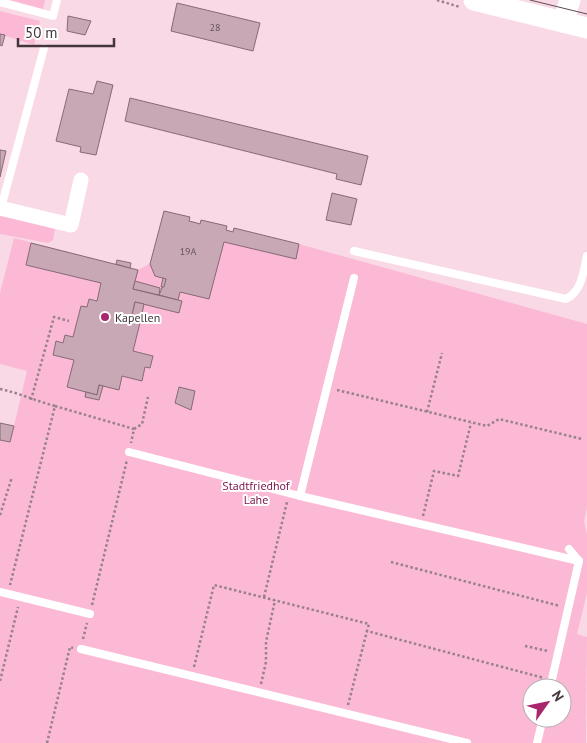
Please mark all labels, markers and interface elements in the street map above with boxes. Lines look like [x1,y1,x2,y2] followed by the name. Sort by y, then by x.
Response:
[18,15,114,47] scale bar
[210,21,220,34] house number: 28
[25,23,58,42] text: 50 m
[180,245,197,258] house number: 19A
[115,310,160,325] place label: Kapellen
[99,311,111,323] marker: Kapellen
[222,478,291,507] park label: Stadtfriedhof Lahe
[522,678,572,728] north arrow
[548,687,568,705] text: N

